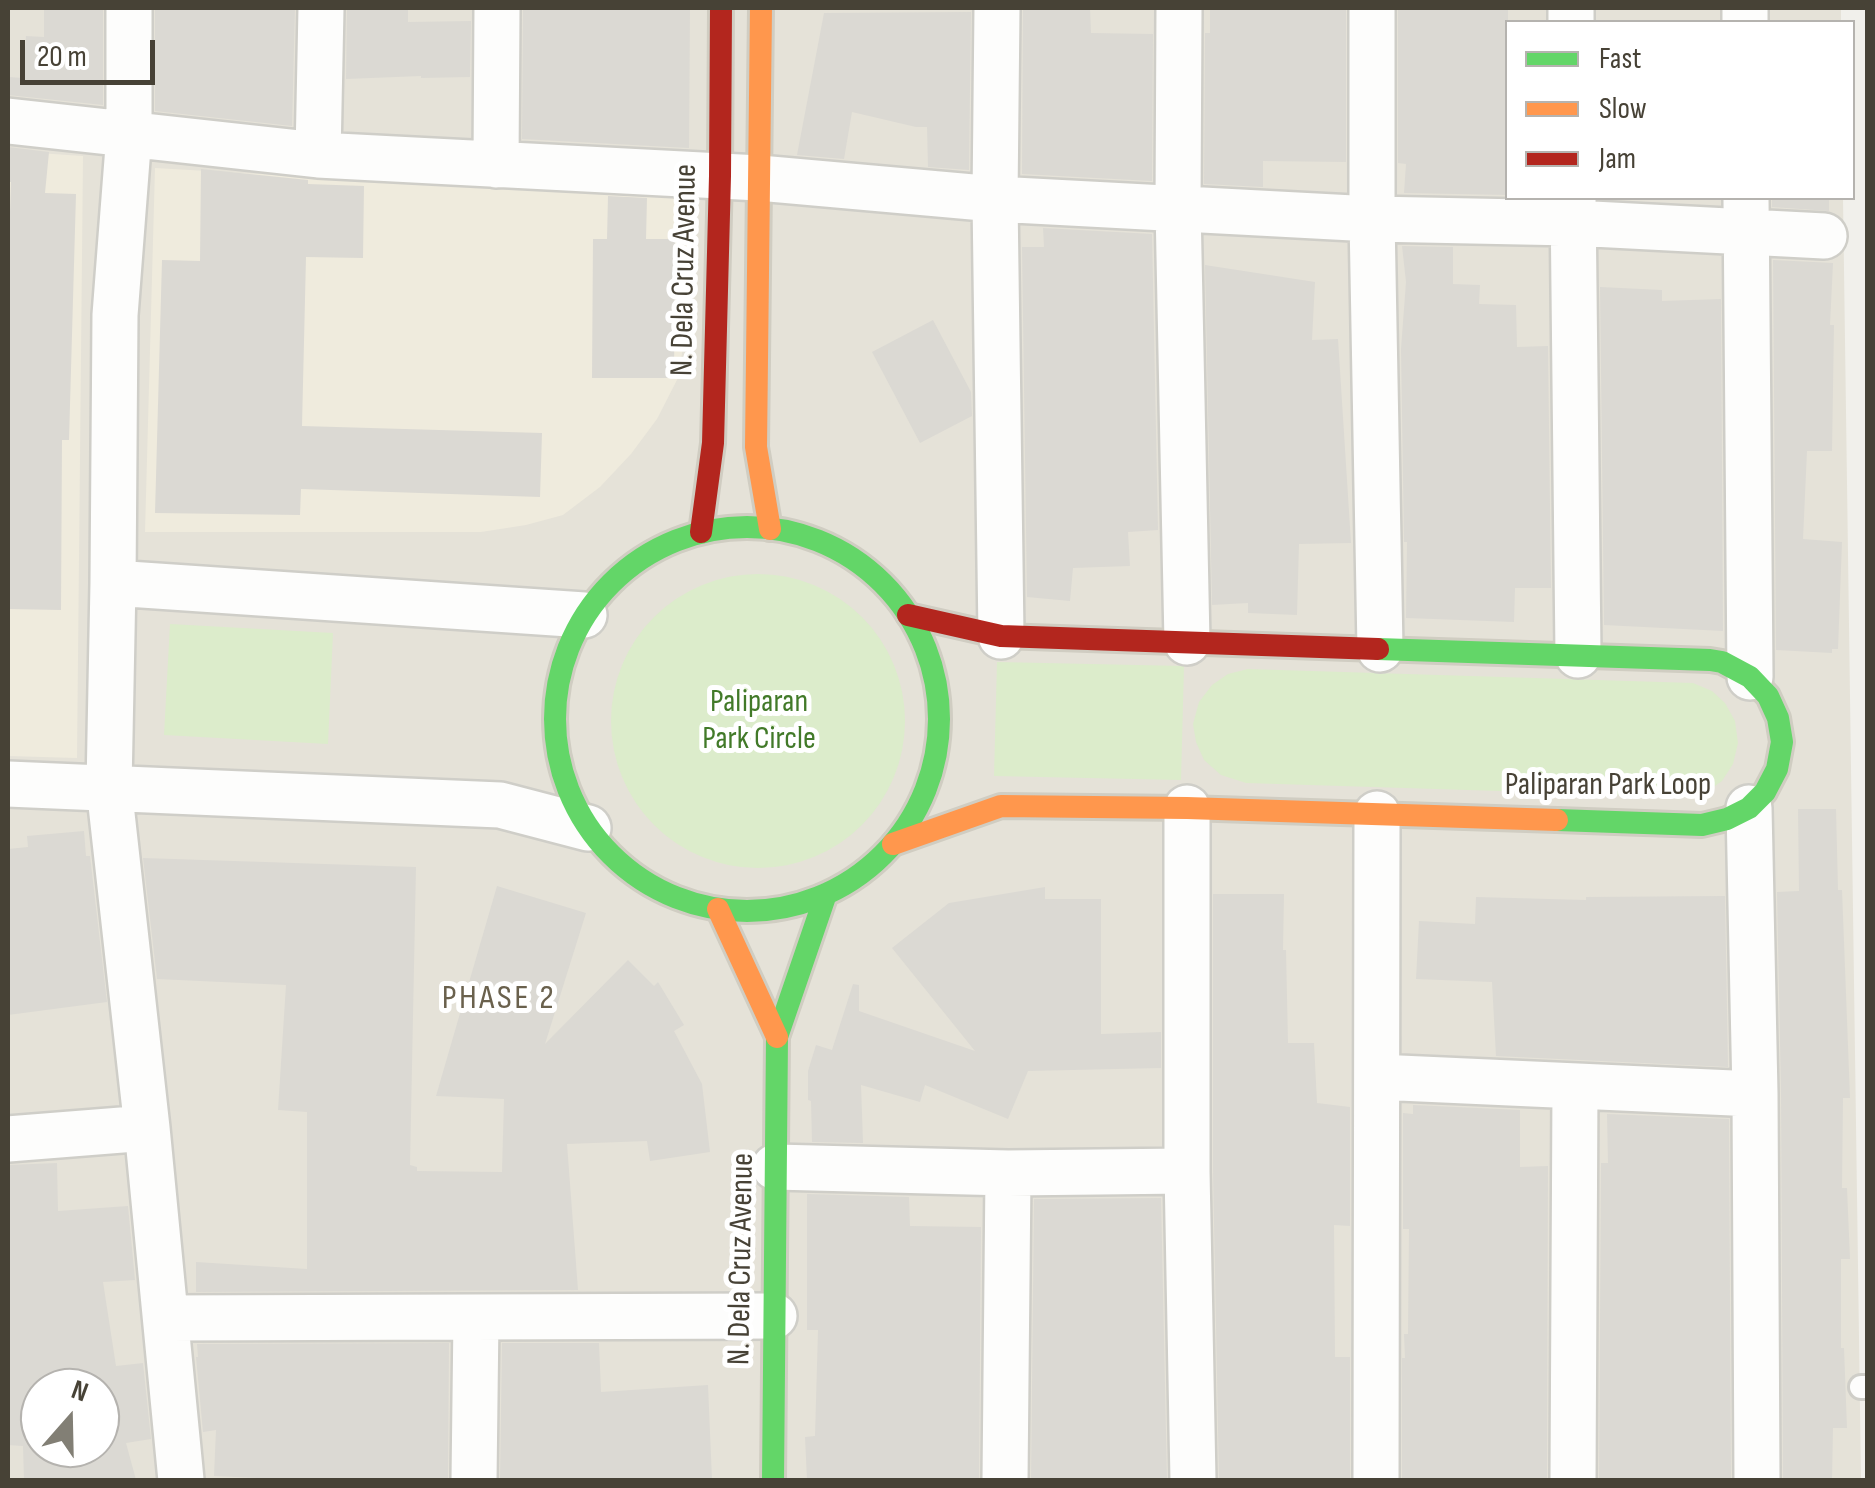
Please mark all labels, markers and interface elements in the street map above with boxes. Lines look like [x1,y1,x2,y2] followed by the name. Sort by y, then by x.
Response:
[25,20,160,82] scale bar
[1505,20,1855,200] legend
[37,39,87,75] text: 20 m
[1599,41,1641,77] text: Fast
[1599,91,1647,127] text: Slow
[1599,141,1636,177] text: Jam
[664,164,706,376] street label: N. Dela Cruz Avenue
[702,684,816,759] park label: Paliparan Park Circle
[1505,767,1711,805] street label: Paliparan Park Loop
[442,978,556,1020] district label: PHASE 2
[721,1153,763,1365] street label: N. Dela Cruz Avenue
[20,1368,120,1468] north arrow
[67,1373,92,1409] text: N

